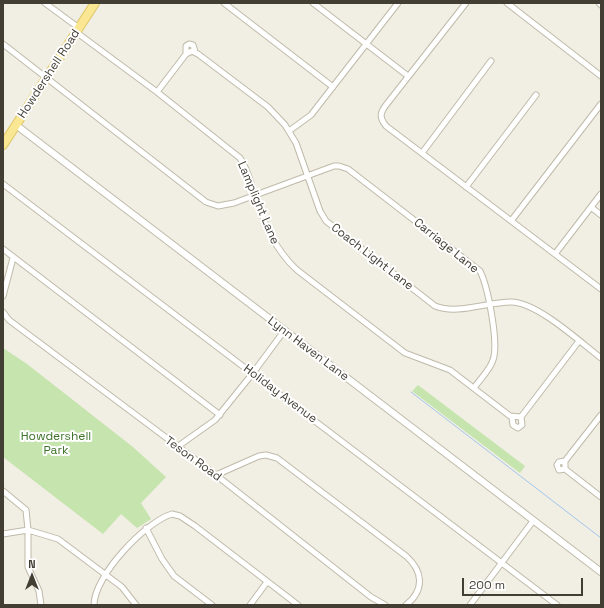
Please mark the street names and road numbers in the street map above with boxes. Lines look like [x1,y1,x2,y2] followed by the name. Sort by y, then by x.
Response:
[15,27,83,121] street label: Howdershell Road
[234,159,282,247] street label: Lamplight Lane
[411,216,481,276] street label: Carriage Lane
[328,220,416,294] street label: Coach Light Lane
[265,314,351,384] street label: Lynn Haven Lane
[240,362,320,426] street label: Holiday Avenue
[162,434,224,484] street label: Teson Road

